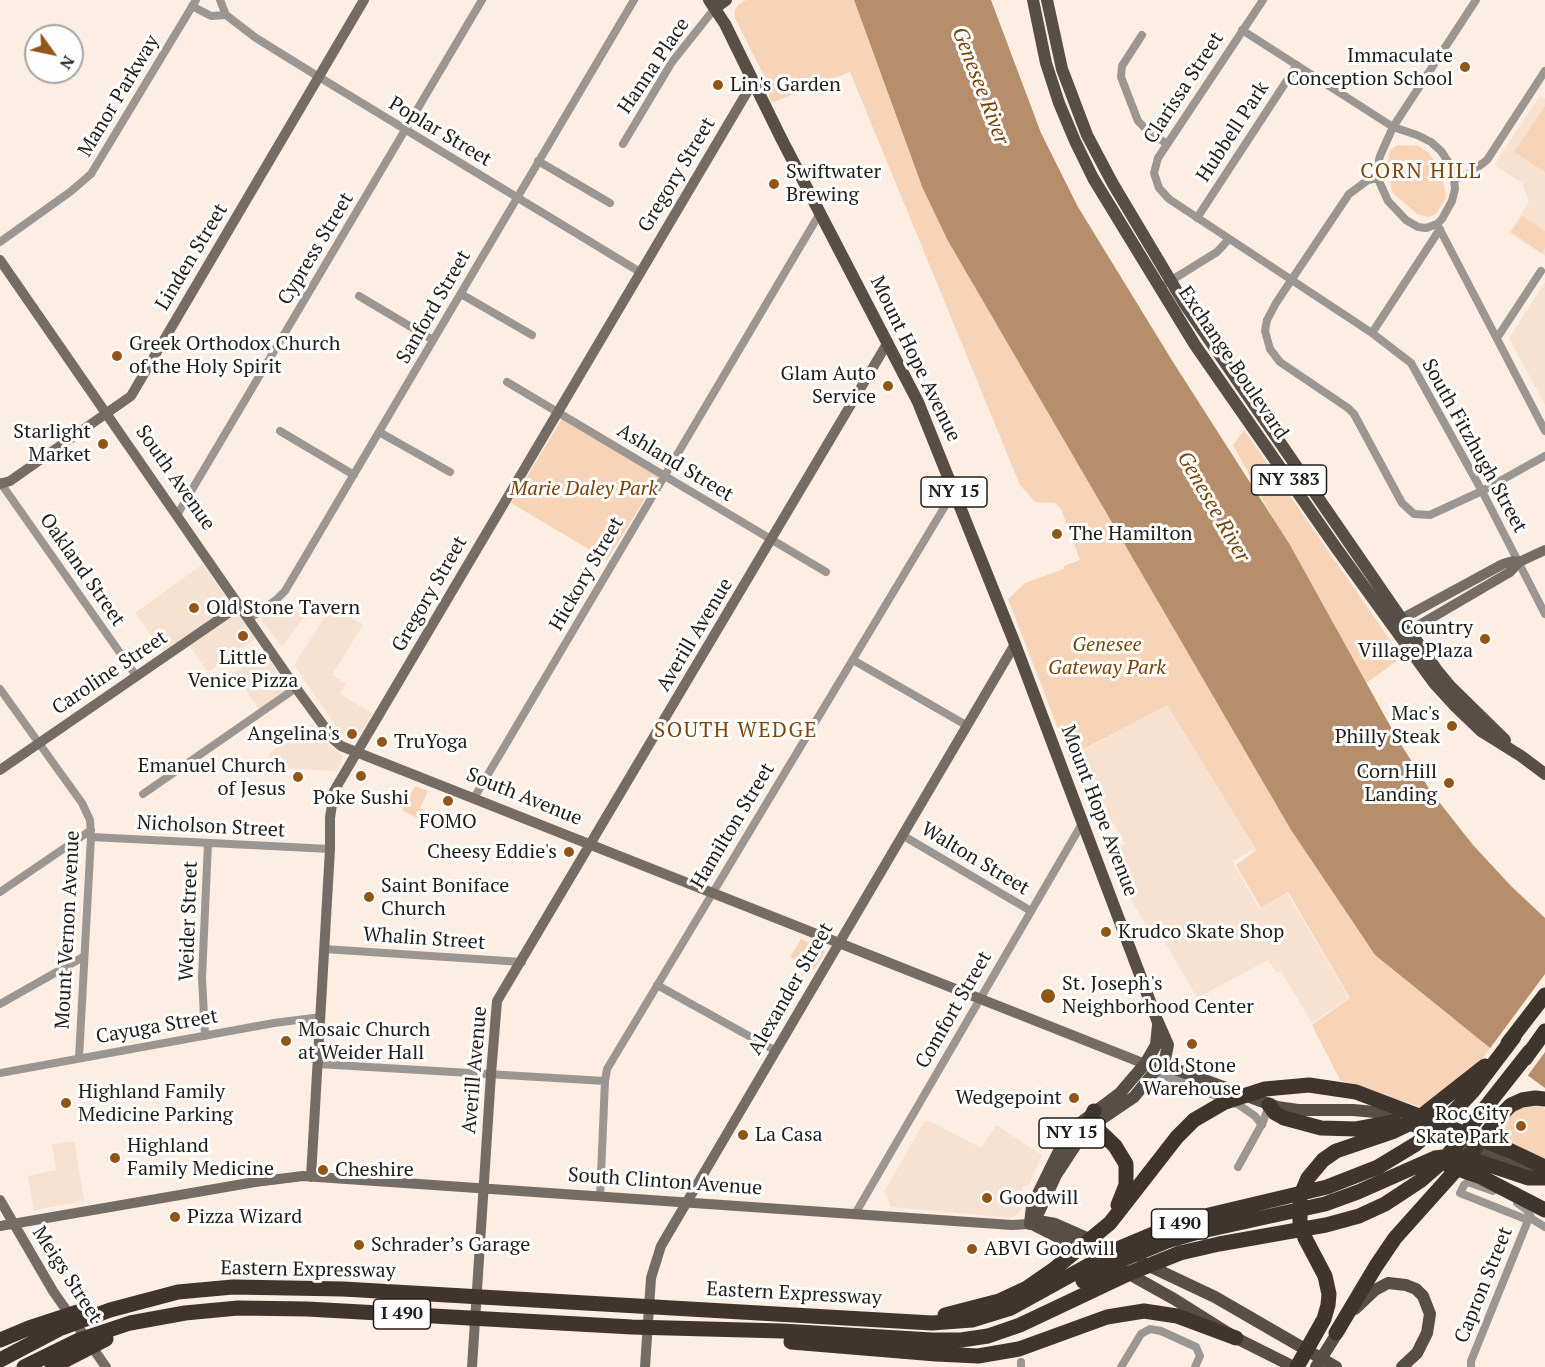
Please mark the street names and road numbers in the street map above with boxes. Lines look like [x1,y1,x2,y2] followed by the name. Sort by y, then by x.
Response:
[613,14,695,118] street label: Hanna Place
[1139,28,1229,148] street label: Clarissa Street
[73,31,165,161] street label: Manor Parkway
[1192,77,1274,187] street label: Hubbell Park
[384,92,496,172] street label: Poplar Street
[633,113,721,237] street label: Gregory Street
[273,188,359,310] street label: Cypress Street
[151,199,233,315] street label: Linden Street
[392,246,476,368] street label: Sanford Street
[864,272,966,446] street label: Mount Hope Avenue
[1173,282,1293,444] street label: Exchange Boulevard
[1416,355,1532,537] street label: South Fitzhugh Street
[613,419,737,507] street label: Ashland Street
[130,421,220,535] street label: South Avenue
[1252,465,1326,495] road number: NY 383
[921,477,987,507] road number: NY 15
[34,509,130,631] street label: Oakland Street
[545,513,629,635] street label: Hickory Street
[387,532,473,656] street label: Gregory Street
[652,574,738,696] street label: Averill Avenue
[48,626,172,720] street label: Caroline Street
[1055,722,1143,900] street label: Mount Hope Avenue
[686,759,780,893] street label: Hamilton Street
[463,763,585,831] street label: South Avenue
[136,811,286,843] street label: Nicholson Street
[916,817,1034,901] street label: Walton Street
[51,830,85,1030] street label: Mount Vernon Avenue
[175,860,203,982] street label: Weider Street
[743,919,839,1059] street label: Alexander Street
[362,923,486,955] street label: Whalin Street
[911,947,997,1073] street label: Comfort Street
[94,1004,220,1050] street label: Cayuga Street
[457,1005,493,1135] street label: Averill Avenue
[1039,1118,1105,1148] road number: NY 15
[567,1163,763,1201] street label: South Clinton Avenue
[1152,1209,1208,1239] road number: I 490
[27,1222,107,1328] street label: Meigs Street
[1450,1223,1518,1347] street label: Capron Street
[220,1256,396,1284] street label: Eastern Expressway
[706,1277,882,1311] street label: Eastern Expressway
[374,1299,430,1329] road number: I 490

